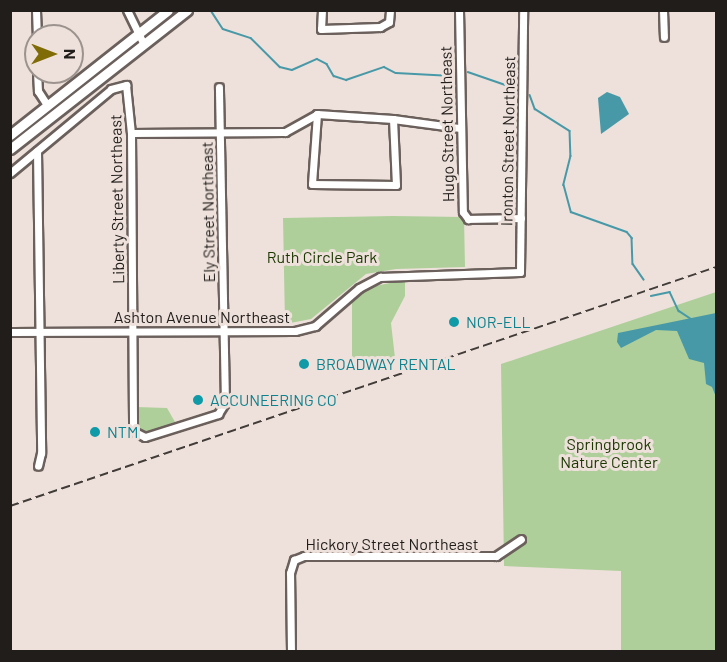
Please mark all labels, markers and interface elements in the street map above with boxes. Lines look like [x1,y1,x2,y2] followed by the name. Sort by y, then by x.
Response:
[24,24,84,84] north arrow
[436,46,458,202] street label: Hugo Street Northeast
[61,49,80,59] text: N
[497,56,519,226] street label: Ironton Street Northeast
[106,114,128,284] street label: Liberty Street Northeast
[197,141,219,283] street label: Ely Street Northeast
[267,247,377,267] park label: Ruth Circle Park
[114,307,290,327] street label: Ashton Avenue Northeast
[466,312,531,332] place label: NOR-ELL
[447,315,461,329] marker: NOR-ELL
[316,354,456,374] place label: BROADWAY RENTAL
[297,357,311,371] marker: BROADWAY RENTAL
[210,390,337,410] place label: ACCUNEERING CO
[191,393,205,407] marker: ACCUNEERING CO
[107,422,138,442] place label: NTM
[88,425,102,439] marker: NTM
[560,434,658,472] park label: Springbrook Nature Center
[305,534,479,554] street label: Hickory Street Northeast

